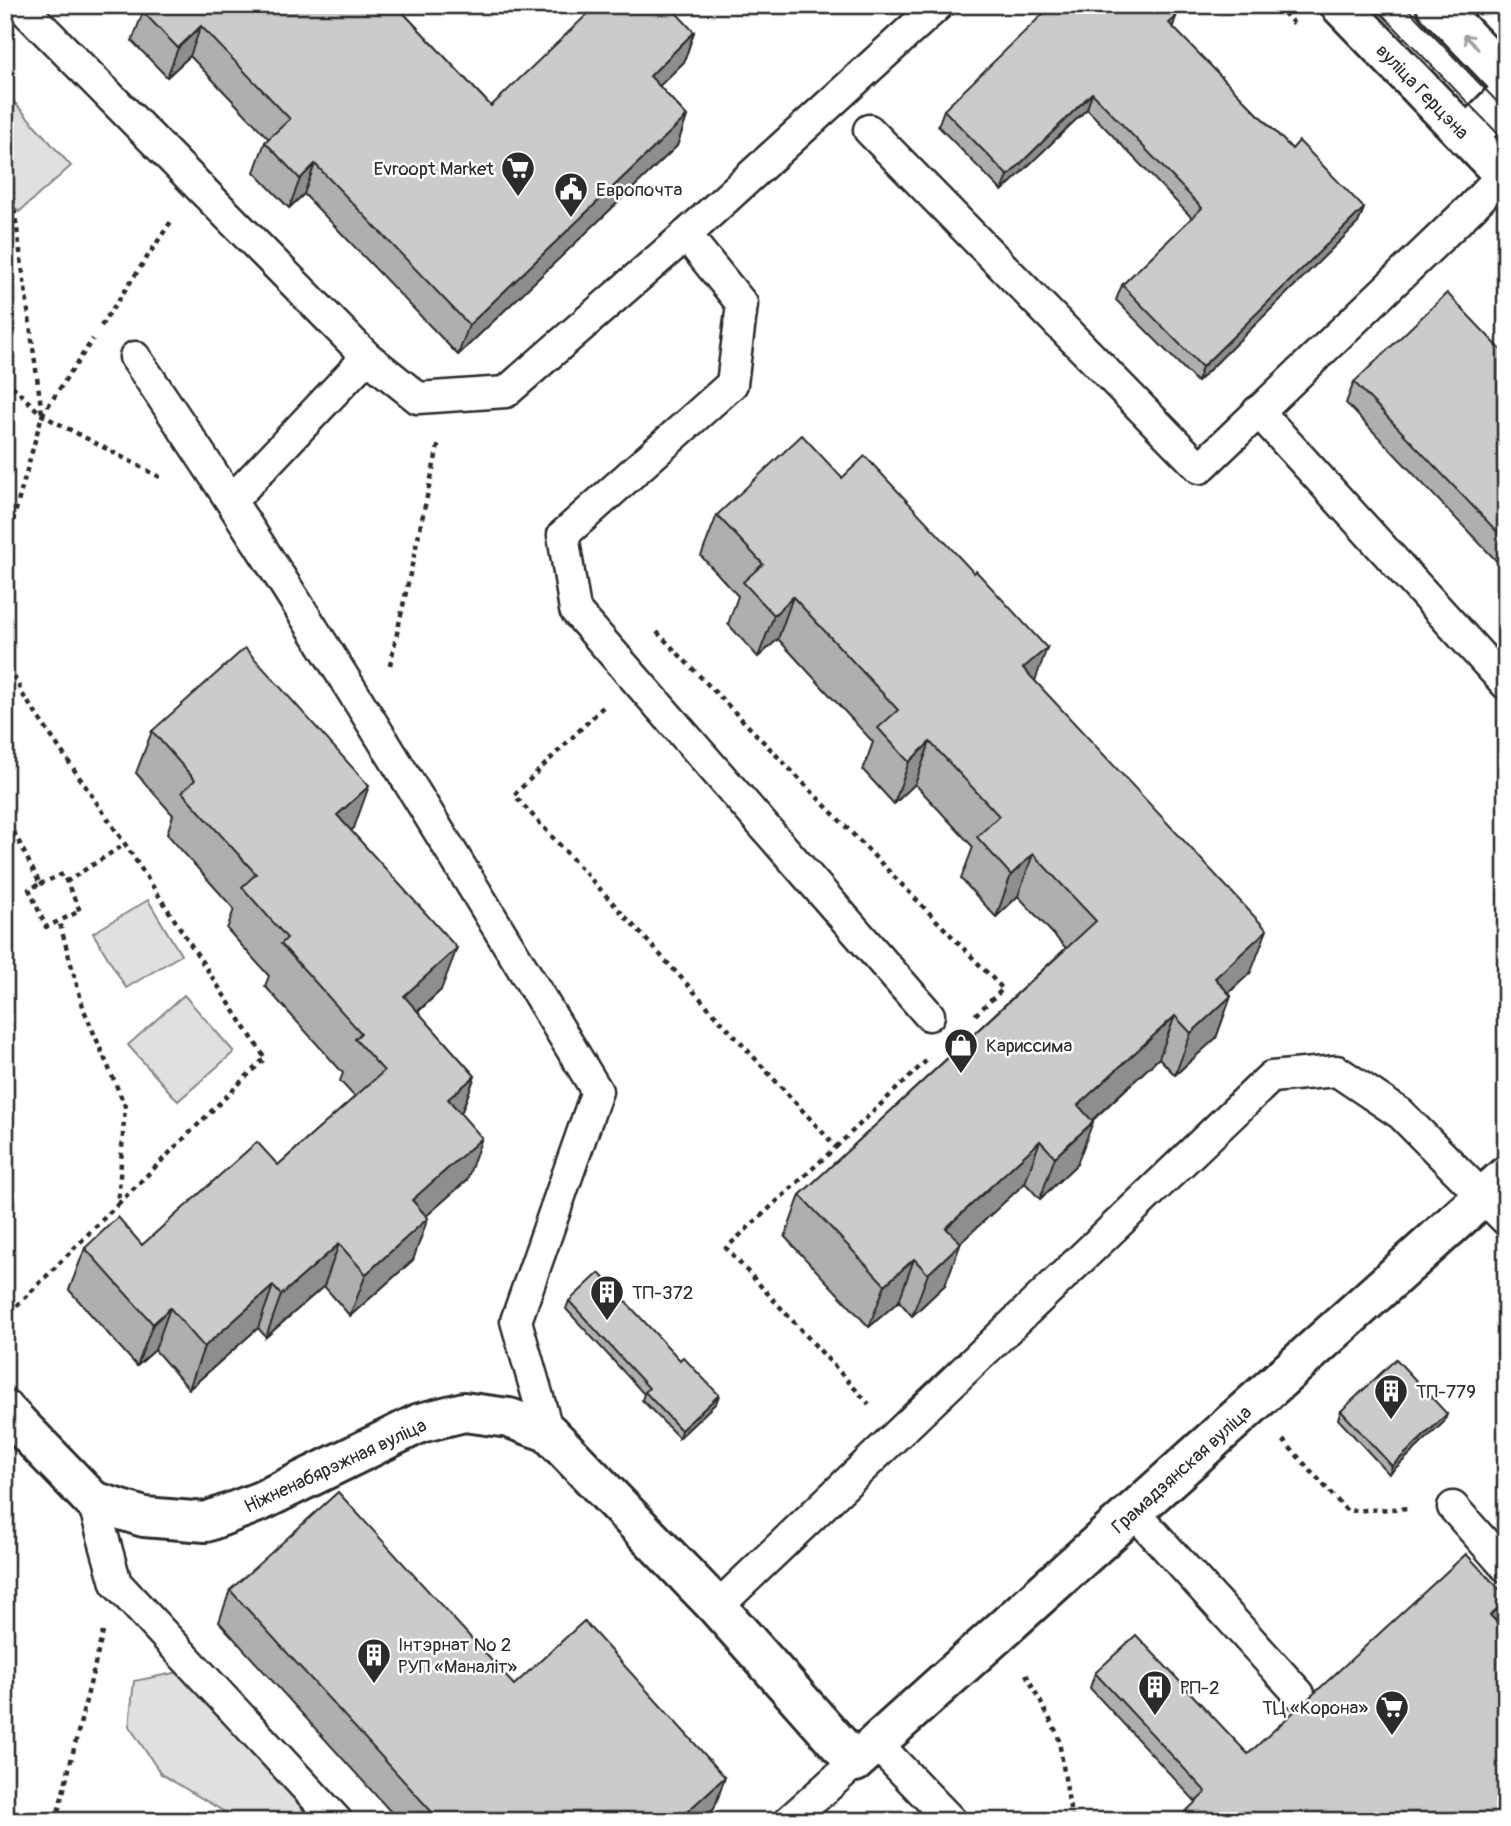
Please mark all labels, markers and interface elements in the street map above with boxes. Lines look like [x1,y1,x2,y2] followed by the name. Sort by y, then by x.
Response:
[1462,33,1479,50] one-way arrow
[1371,39,1474,145] street label: вуліца Герцэна
[499,149,537,198] supermarket icon: Evroopt Market
[374,157,494,181] place label: Evroopt Market
[552,170,590,219] public building icon: Европочта
[596,178,682,202] place label: Европочта
[942,1026,980,1075] shop icon: Кариссима
[986,1034,1072,1058] place label: Кариссима
[588,1273,626,1322] building icon: ТП-372
[632,1281,693,1305] place label: ТП-372
[1372,1372,1410,1421] building icon: ТП-779
[1416,1380,1476,1404] place label: ТП-779
[1107,1400,1257,1539] street label: Грамадзянская вуліца
[240,1413,430,1519] street label: Ніжненабярэжная вуліца
[398,1633,518,1679] place label: Інтэрнат № 2 РУП «Маналіт»
[355,1636,393,1685] building icon: Інтэрнат № 2 РУП «Маналіт»
[1136,1668,1174,1717] building icon: РП-2
[1180,1676,1220,1700] place label: РП-2
[1373,1688,1411,1737] supermarket icon: ТЦ «Корона»
[1262,1696,1368,1720] place label: ТЦ «Корона»

